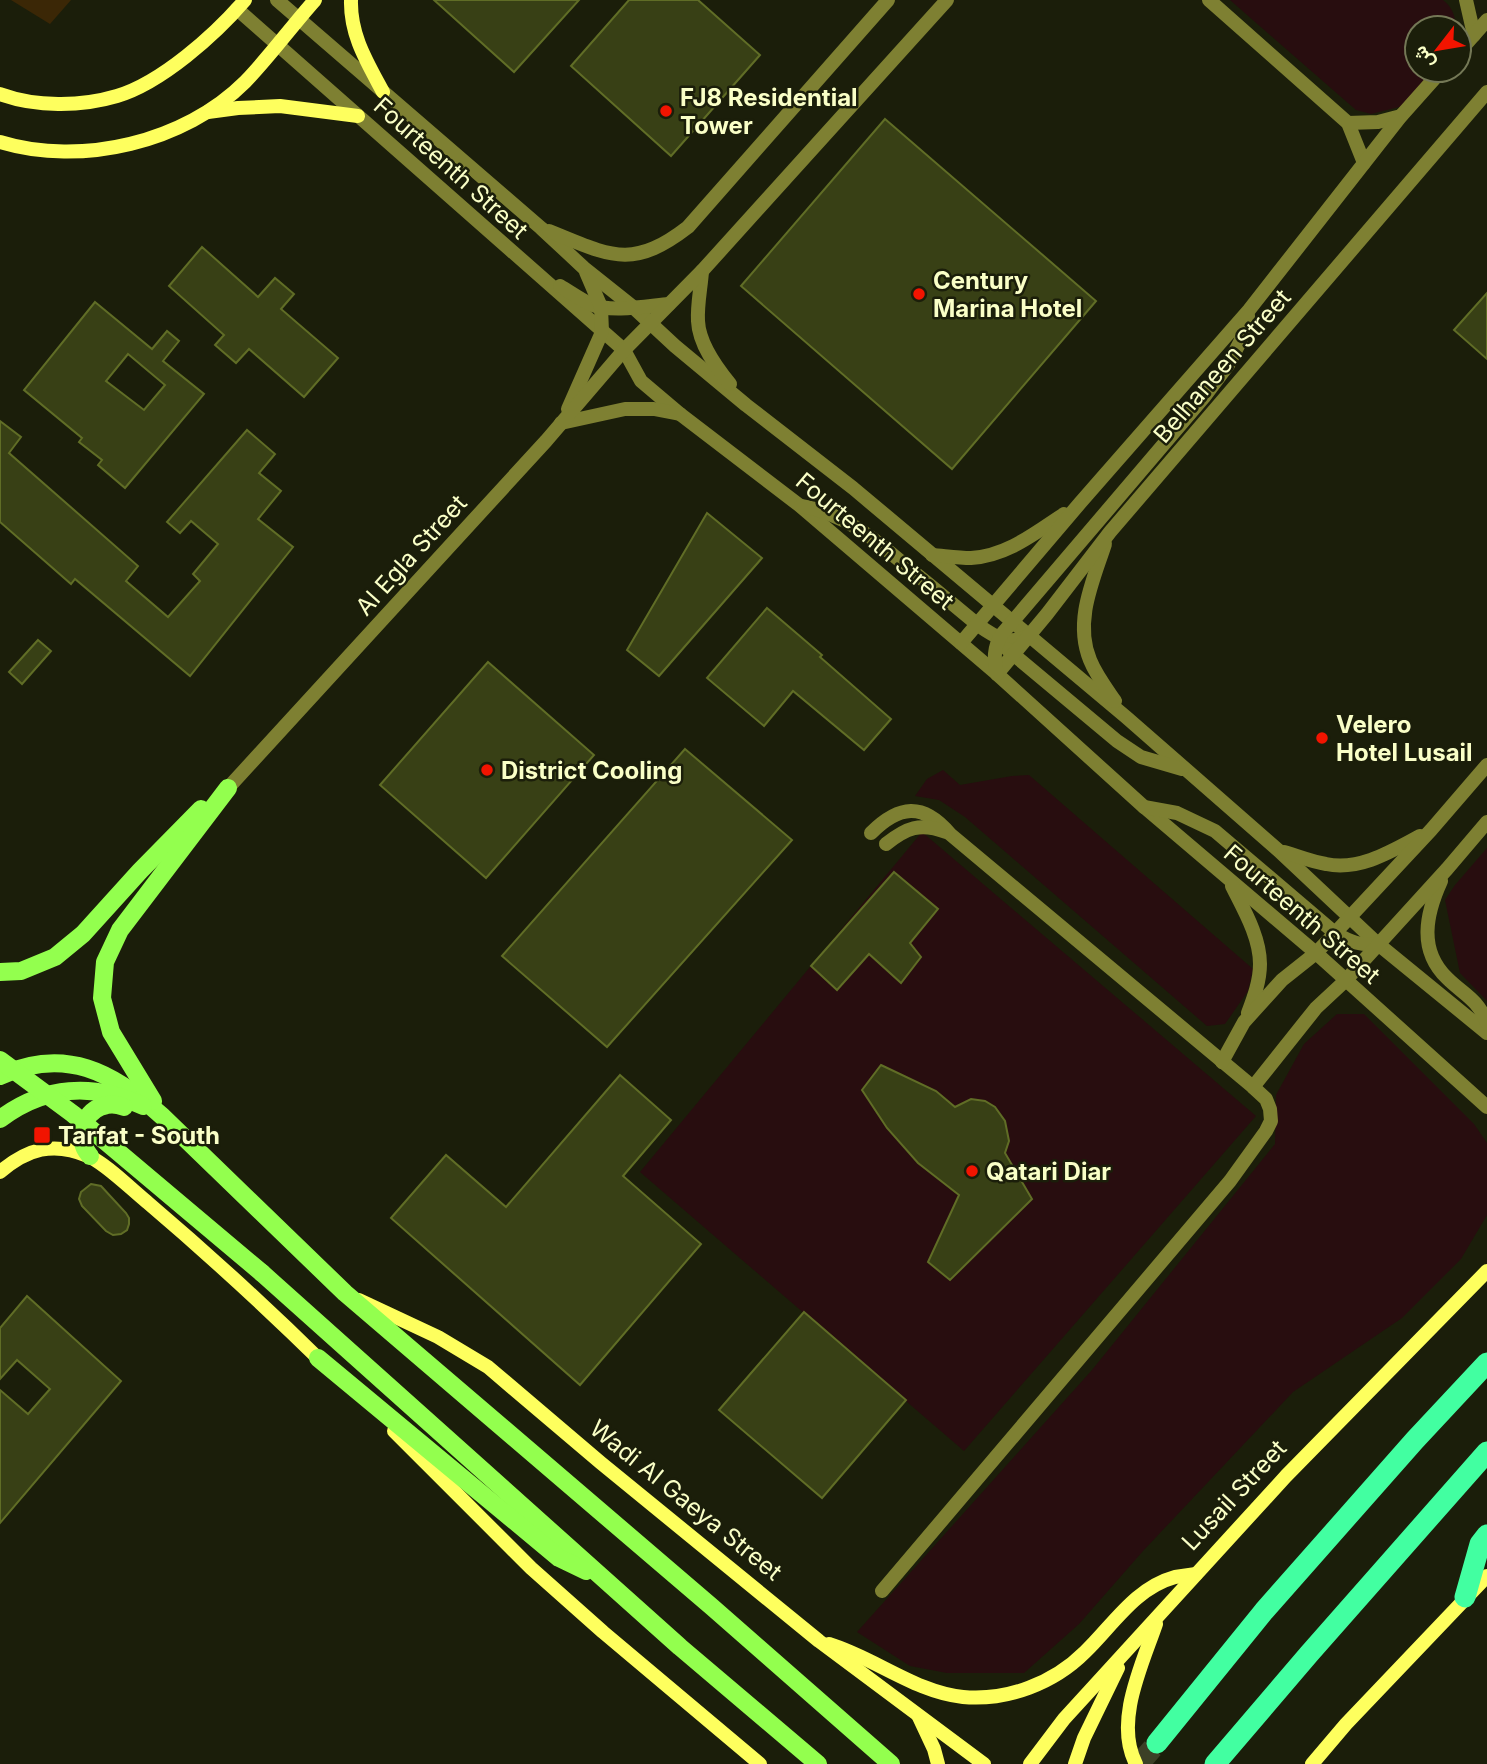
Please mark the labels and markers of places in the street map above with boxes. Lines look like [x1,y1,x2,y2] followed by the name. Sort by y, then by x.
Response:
[680,83,858,140] place label: FJ8 Residential Tower
[658,103,674,119] marker: FJ8 Residential Tower
[933,266,1082,323] place label: Century Marina Hotel
[911,286,927,302] marker: Century Marina Hotel
[1336,710,1473,767] place label: Velero Hotel Lusail
[1314,730,1330,746] marker: Velero Hotel Lusail
[501,756,682,785] place label: District Cooling
[479,762,495,778] marker: District Cooling
[58,1121,220,1150] place label: Tarfat - South
[32,1125,52,1145] marker: Tarfat - South
[986,1157,1111,1186] place label: Qatari Diar
[964,1163,980,1179] marker: Qatari Diar

